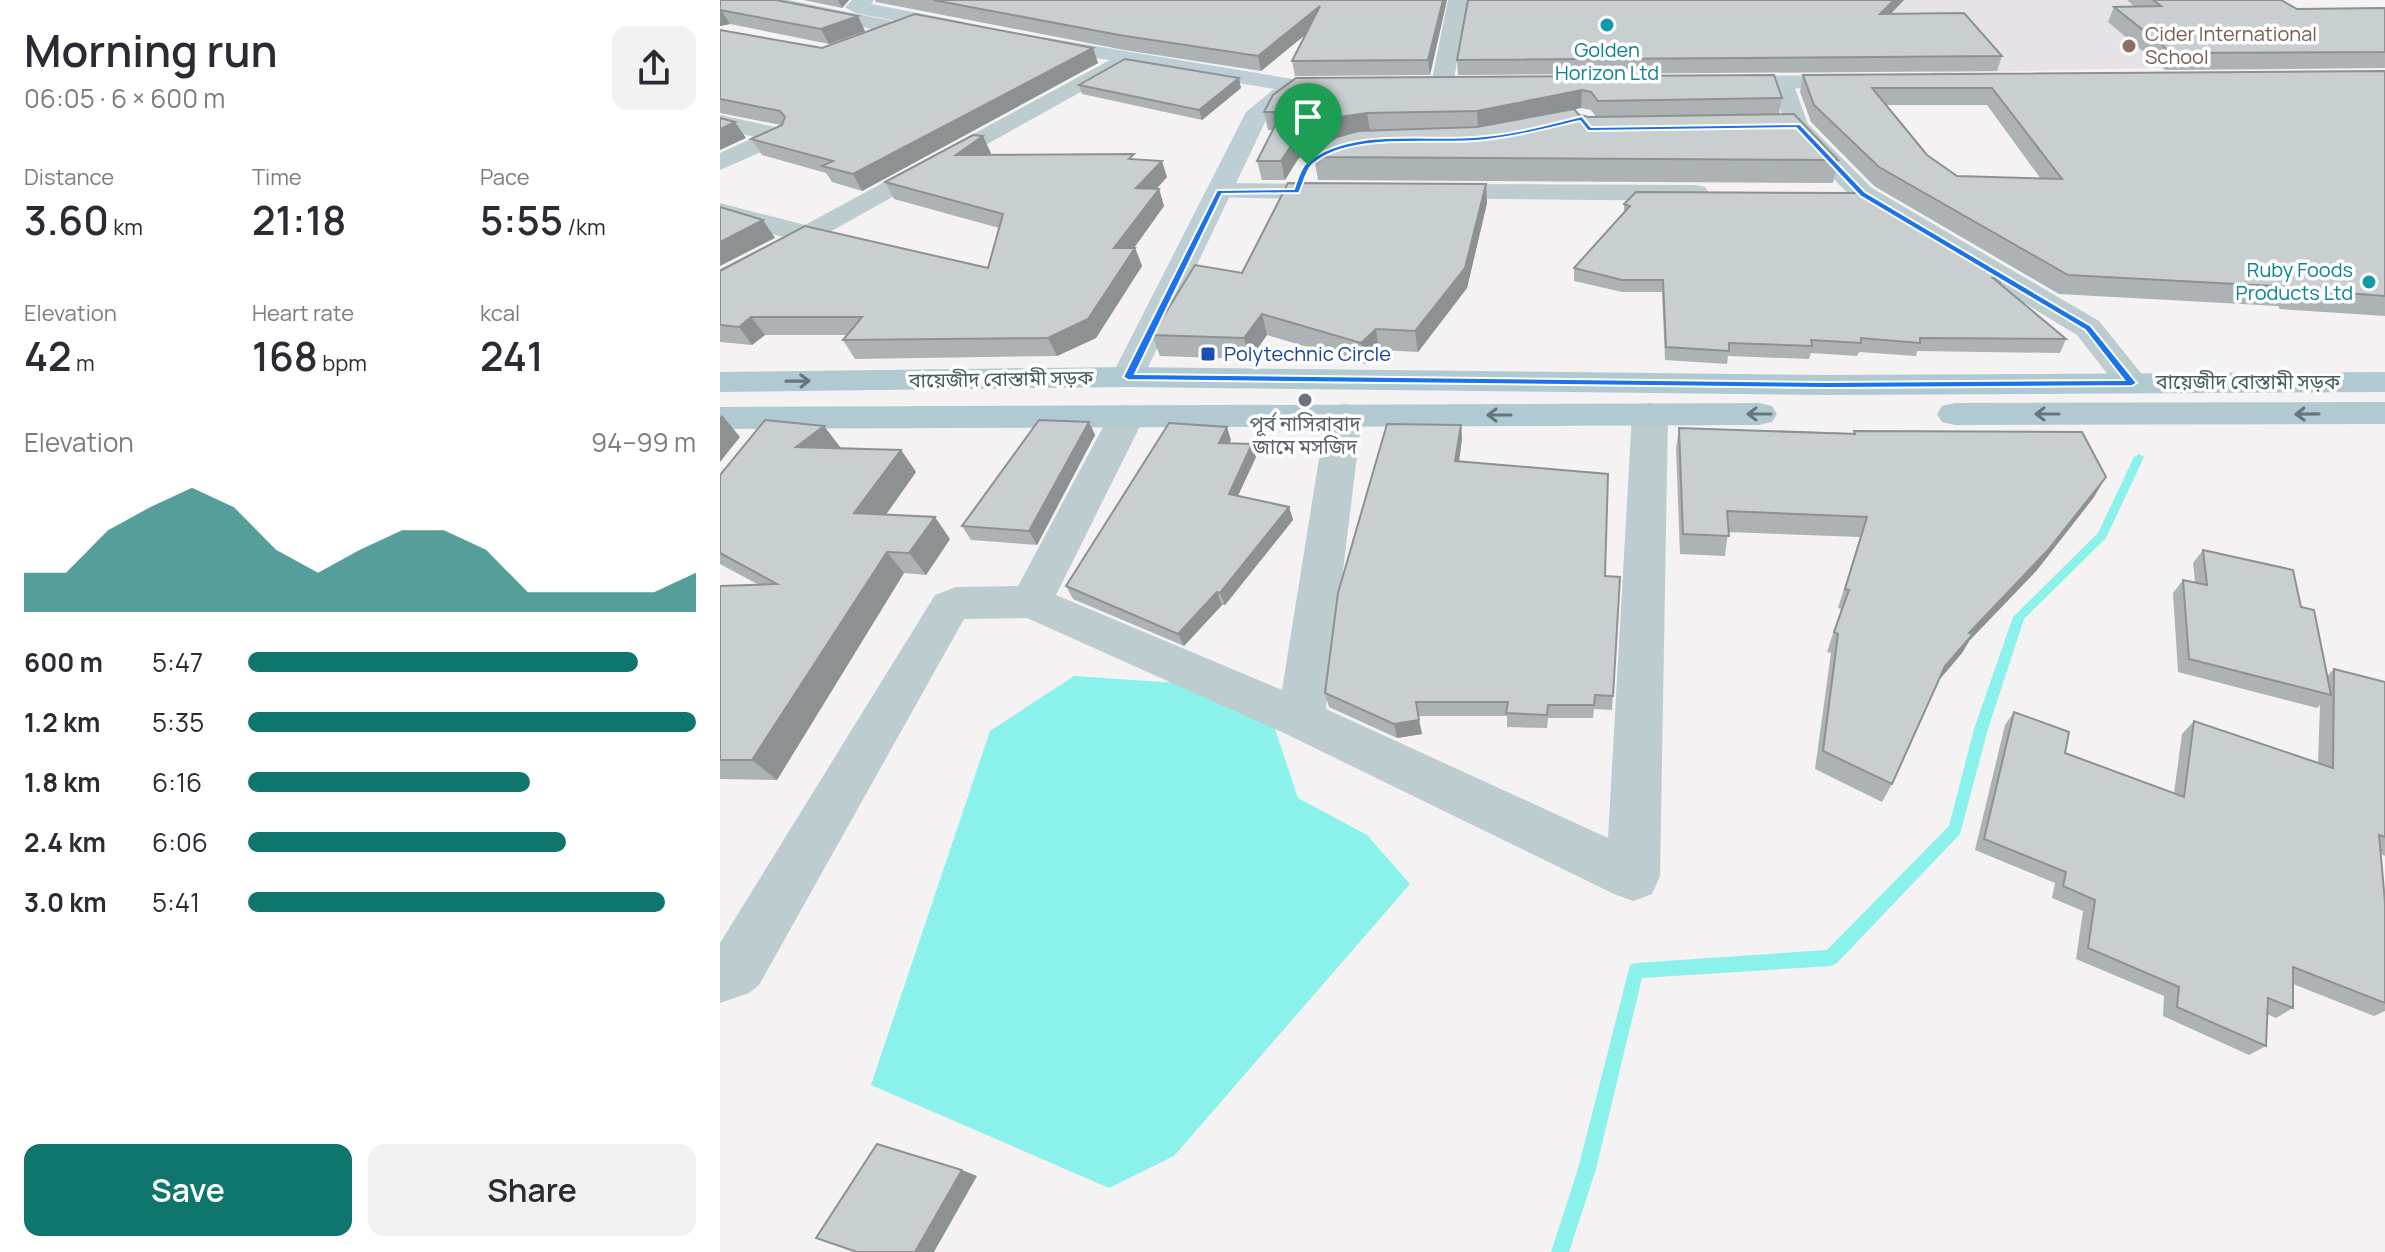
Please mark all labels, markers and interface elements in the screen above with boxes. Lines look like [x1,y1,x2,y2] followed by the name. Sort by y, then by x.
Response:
[1598,16,1616,34] marker: Golden Horizon Ltd
[24,20,278,80] text: Morning run
[2145,20,2317,70] place label: Cider International School
[612,26,696,110] button: share
[1555,36,1659,86] place label: Golden Horizon Ltd
[2120,37,2138,55] marker: Cider International School
[24,80,225,116] text: 06:05 · 6 × 600 m
[1274,83,1342,165] pin
[1286,95,1330,139] icon: arrive
[24,162,114,192] text: Distance
[252,162,302,192] text: Time
[480,162,530,192] text: Pace
[24,192,109,247] text: 3.60
[252,192,346,247] text: 21:18
[480,192,563,247] text: 5:55
[109,212,143,242] text: km
[563,212,606,242] text: /km
[2236,256,2353,306] place label: Ruby Foods Products Ltd
[2360,273,2378,291] marker: Ruby Foods Products Ltd
[24,298,117,328] text: Elevation
[252,298,354,328] text: Heart rate
[480,298,520,328] text: kcal
[24,328,72,383] text: 42
[252,328,318,383] text: 168
[480,328,544,383] text: 241
[1224,340,1391,367] place label: Polytechnic Circle
[1199,345,1217,363] marker: Polytechnic Circle
[72,348,95,378] text: m
[318,348,367,378] text: bpm
[908,363,1094,394] street label: বায়েজীদ বোস্তামী সড়ক
[2155,368,2341,395] street label: বায়েজীদ বোস্তামী সড়ক
[784,373,811,389] one-way arrow
[1296,391,1314,409] marker: পূর্ব নাসিরাবাদ জামে মসজিদ
[1746,406,1773,422] one-way arrow
[2034,406,2061,422] one-way arrow
[2294,406,2321,422] one-way arrow
[1486,407,1513,423] one-way arrow
[1250,410,1361,460] place label: পূর্ব নাসিরাবাদ জামে মসজিদ
[24,424,134,460] text: Elevation
[591,424,696,460] text: 94–99 m
[24,644,103,680] text: 600 m
[152,644,203,680] text: 5:47
[24,704,100,740] text: 1.2 km
[152,704,204,740] text: 5:35
[24,764,101,800] text: 1.8 km
[152,764,202,800] text: 6:16
[24,824,106,860] text: 2.4 km
[152,824,208,860] text: 6:06
[24,884,107,920] text: 3.0 km
[152,884,200,920] text: 5:41
[24,1144,352,1236] button: Save
[368,1144,696,1236] button: Share

